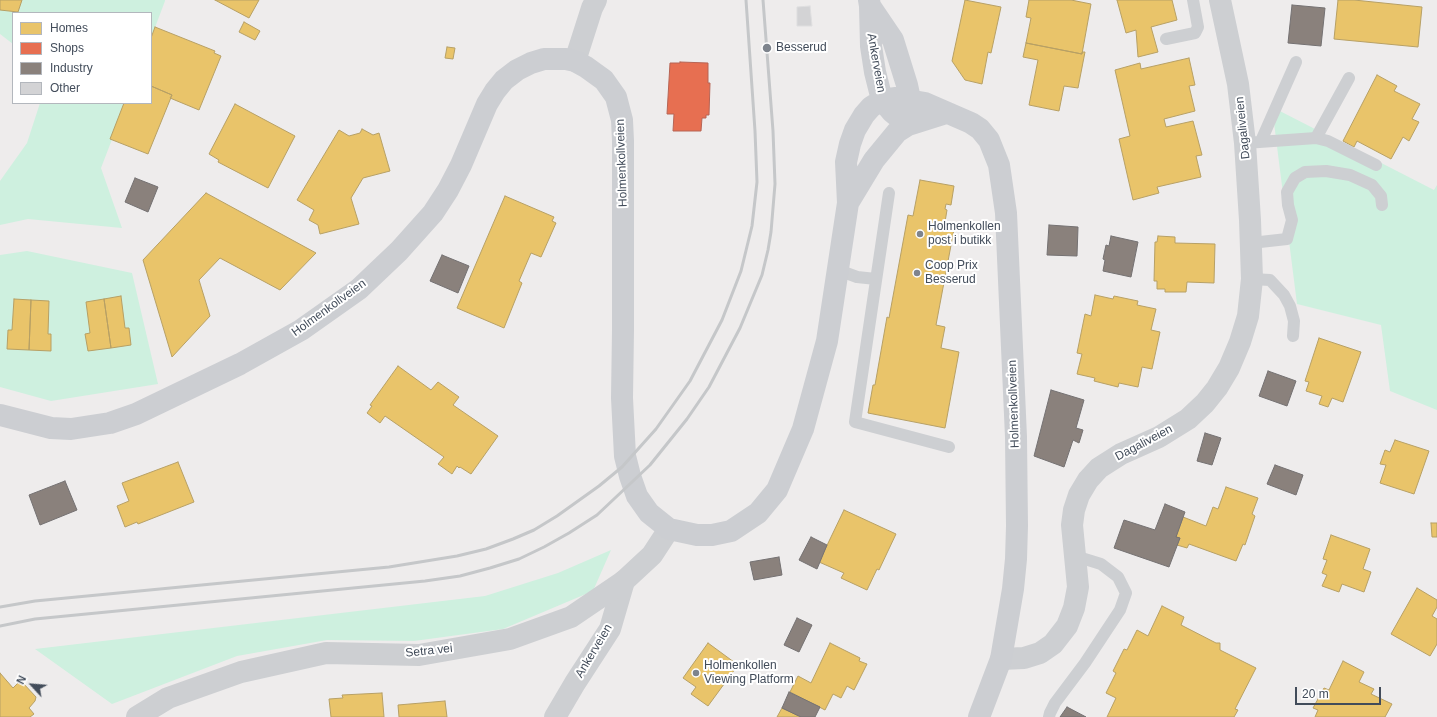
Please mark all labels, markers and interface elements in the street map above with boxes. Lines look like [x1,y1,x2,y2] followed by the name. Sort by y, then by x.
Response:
[12,12,152,104] legend
[50,21,88,35] text: Homes
[864,32,888,94] street label: Ankerveien
[50,41,84,55] text: Shops
[776,41,827,55] place label: Besserud
[761,42,773,54] marker: Besserud
[50,61,93,75] text: Industry
[50,81,80,95] text: Other
[1233,96,1253,160] street label: Dagaliveien
[613,119,631,207] street label: Holmenkollveien
[928,220,1001,248] place label: Holmenkollen post i butikk
[915,229,925,239] marker: Holmenkollen post i butikk
[925,259,978,287] place label: Coop Prix Besserud
[912,268,922,278] marker: Coop Prix Besserud
[289,276,369,340] street label: Holmenkollveien
[1005,360,1023,448] street label: Holmenkollveien
[1113,422,1175,464] street label: Dagaliveien
[572,622,616,680] street label: Ankerveien
[405,641,453,661] street label: Setra vei
[704,659,794,687] place label: Holmenkollen Viewing Platform
[12,665,52,705] north arrow
[691,668,701,678] marker: Holmenkollen Viewing Platform
[14,674,28,686] text: N
[1297,679,1383,705] scale bar
[1302,687,1329,701] text: 20 m

